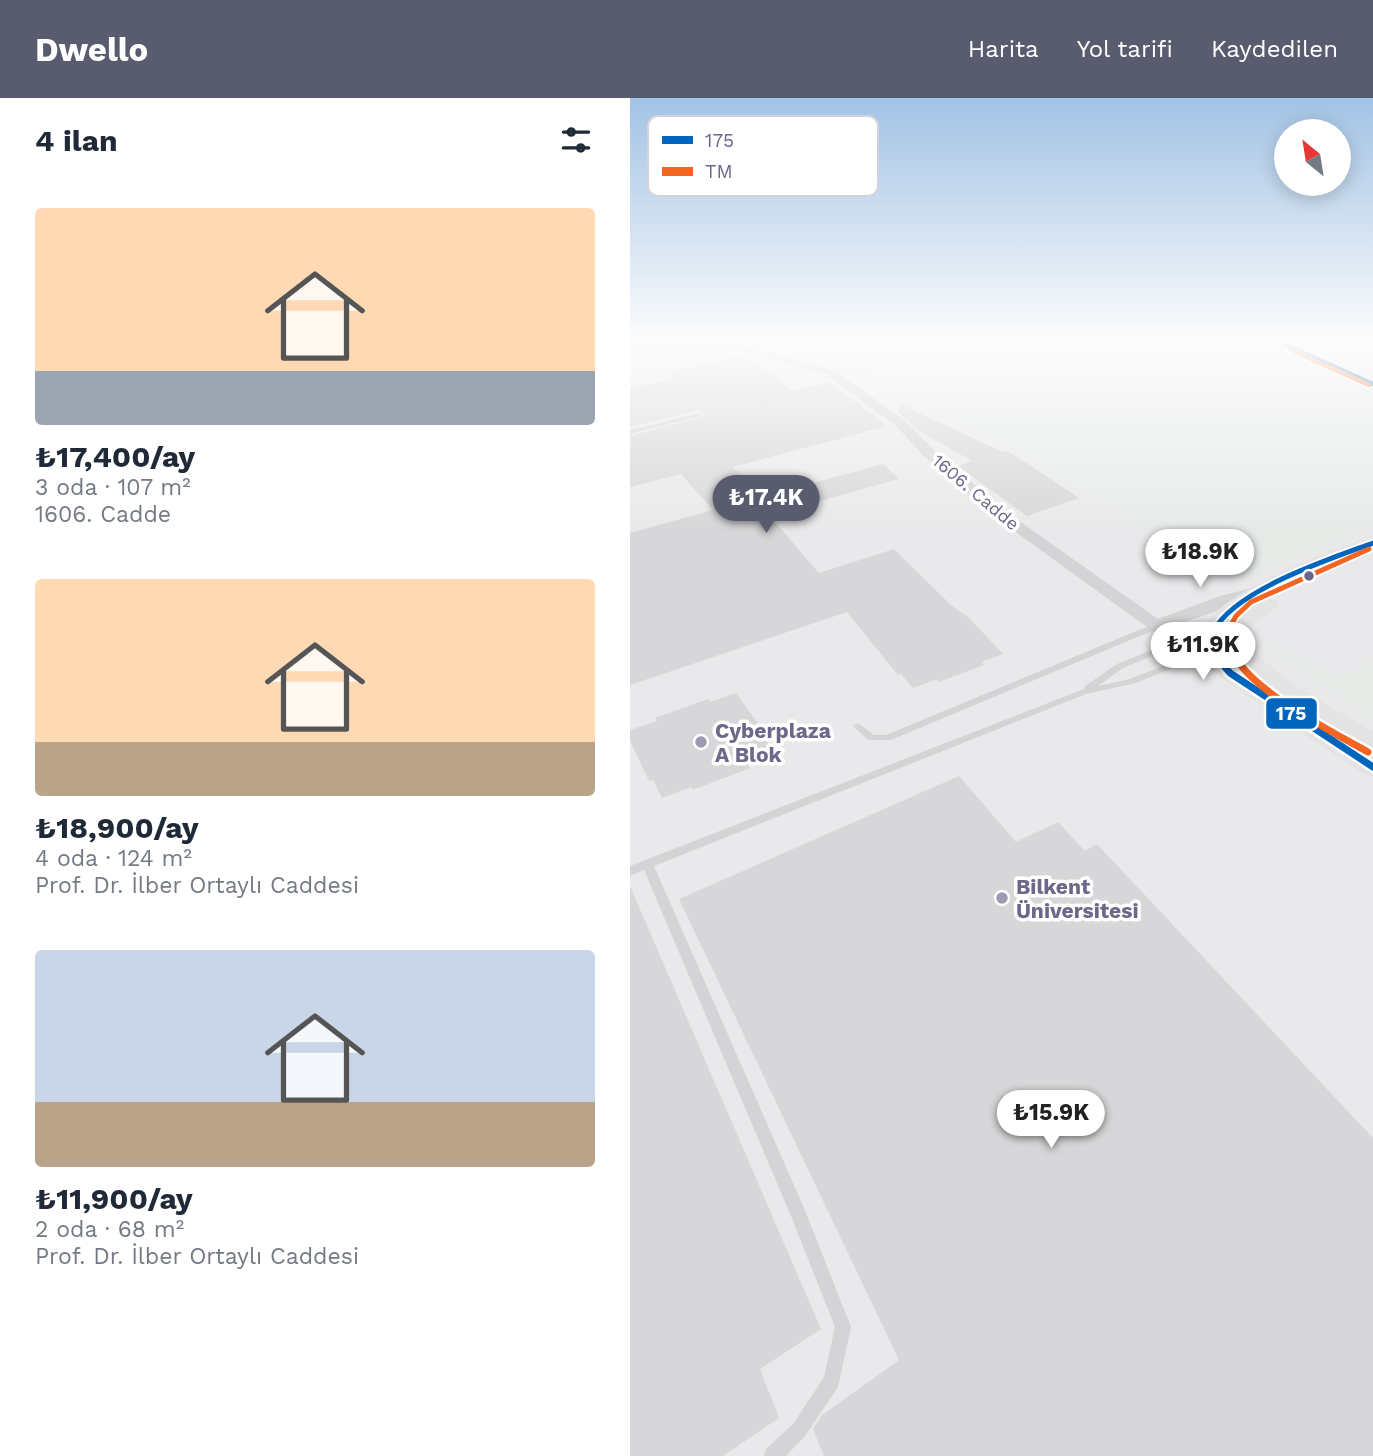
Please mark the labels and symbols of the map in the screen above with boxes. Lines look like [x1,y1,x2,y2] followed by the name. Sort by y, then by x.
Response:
[648,116,878,196] legend
[1274,119,1351,196] north arrow
[705,129,734,152] text: 175
[705,160,733,183] text: TM
[928,450,1024,534] street label: 1606. Cadde
[709,476,823,535] pin: ₺17.4K
[1143,530,1257,589] pin: ₺18.9K
[1302,569,1316,583] unlabelled marker
[1146,622,1260,682] pin: ₺11.9K
[1265,697,1318,730] line badge: 175
[1276,702,1306,725] text: 175
[715,718,832,767] place label: Cyberplaza A Blok
[693,734,709,750] marker: Cyberplaza A Blok
[1016,874,1139,923] place label: Bilkent Üniversitesi
[994,890,1010,906] marker: Bilkent Üniversitesi
[994,1090,1108,1150] pin: ₺15.9K

